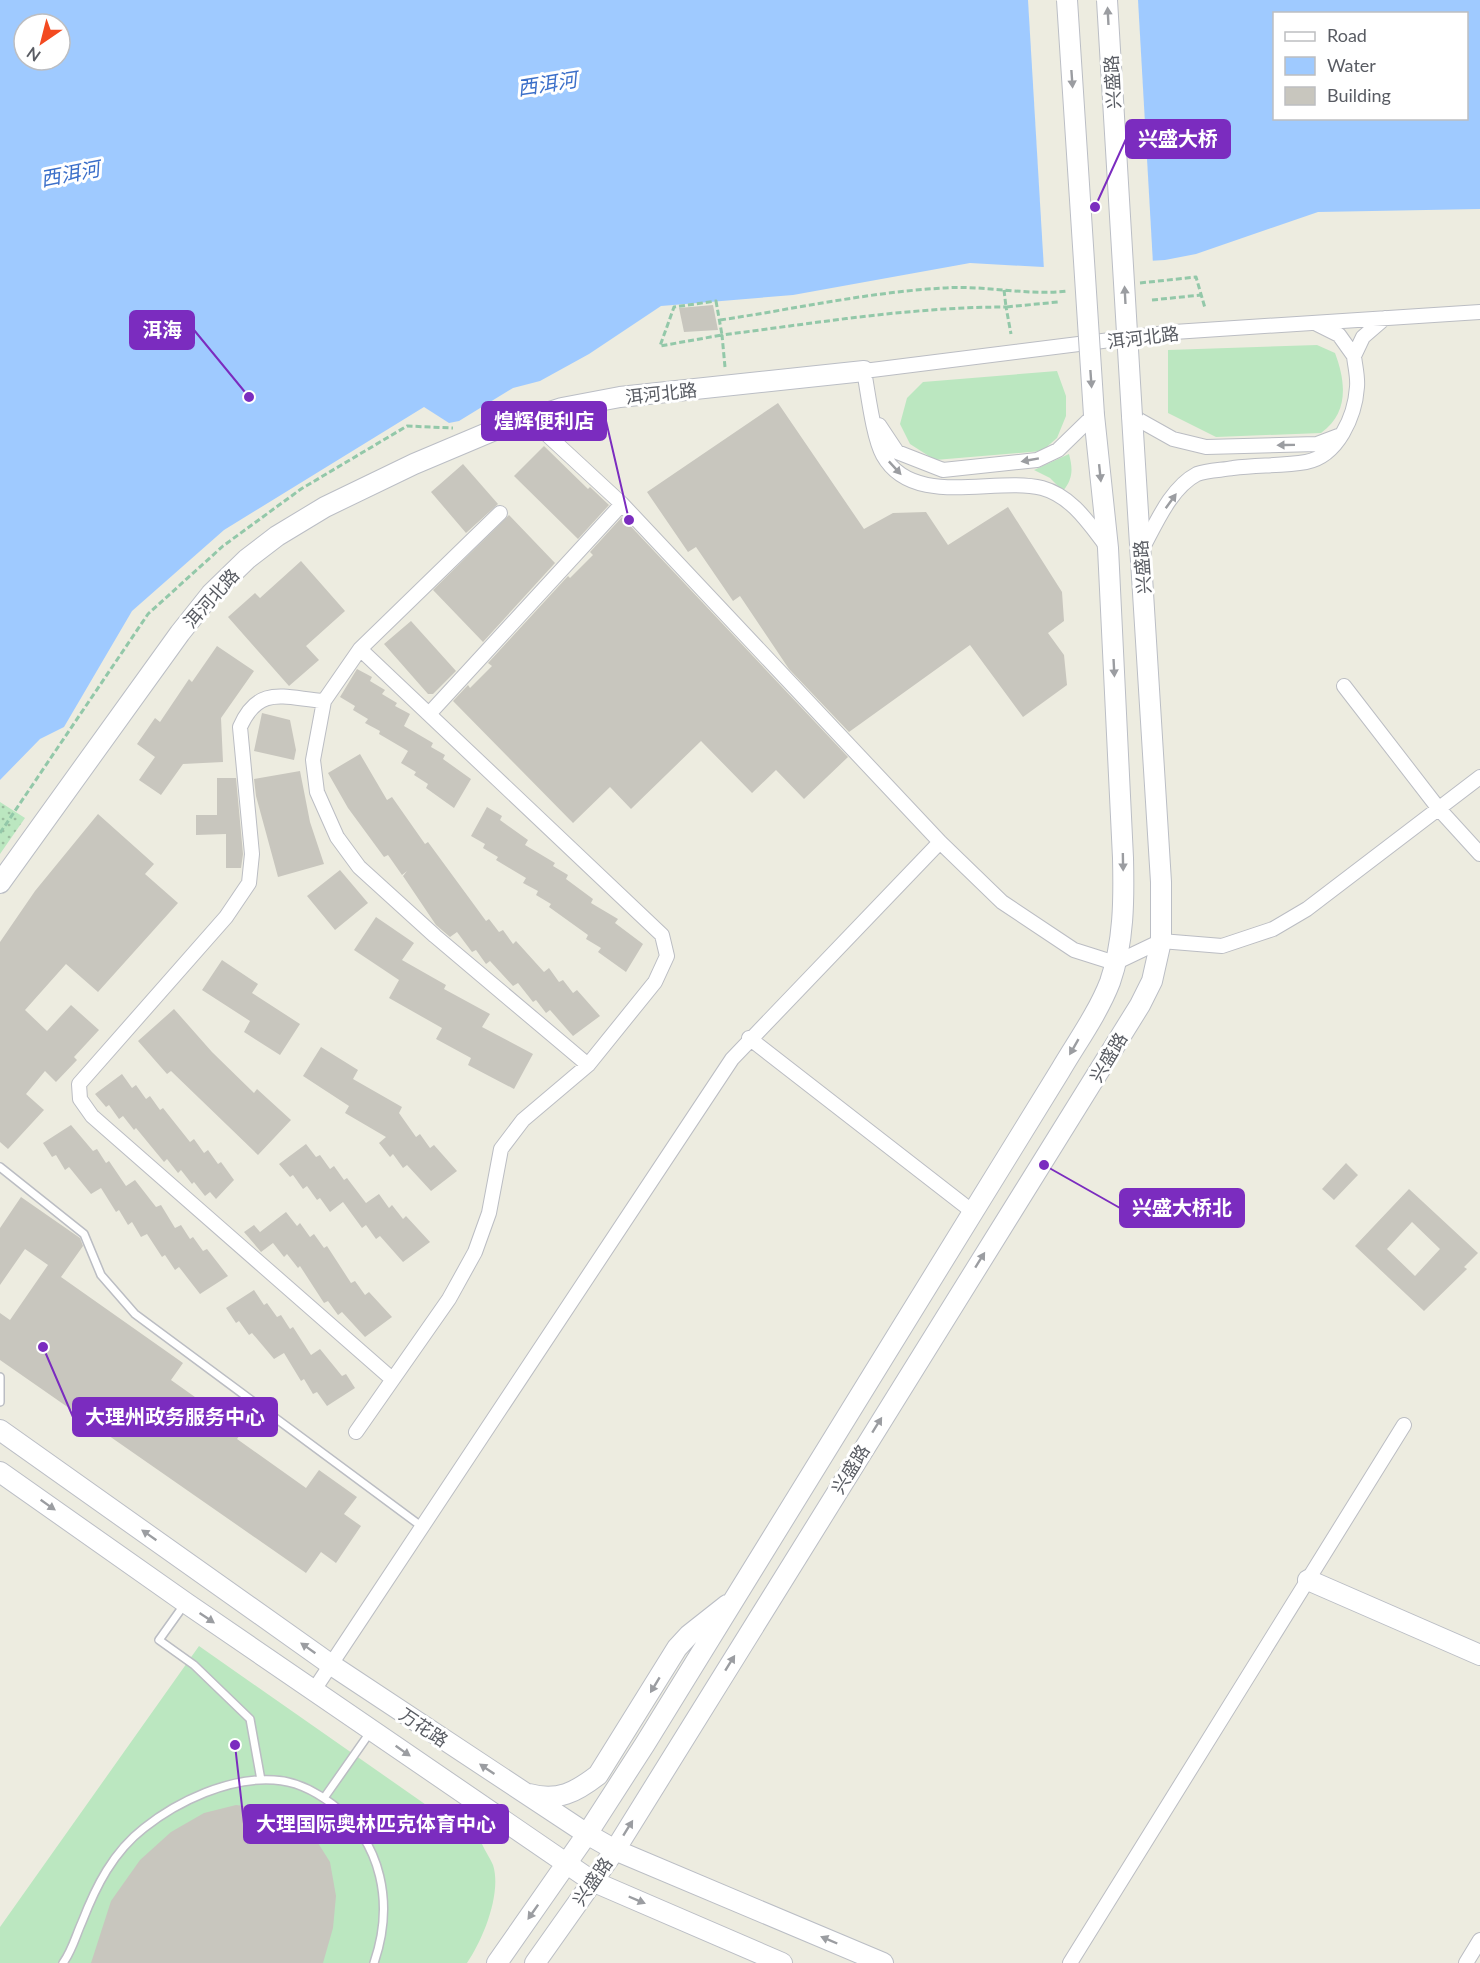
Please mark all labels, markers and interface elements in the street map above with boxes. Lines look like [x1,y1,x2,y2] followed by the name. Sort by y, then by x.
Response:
[1104,7,1113,26] one-way arrow
[12,12,72,72] north arrow
[1273,12,1468,120] legend
[1327,24,1367,46] text: Road
[23,43,44,66] text: N
[1100,54,1124,110] street label: 兴盛路
[1327,54,1376,76] text: Water
[515,66,582,100] water label: 西洱河
[1067,70,1076,89] one-way arrow
[1327,84,1391,106] text: Building
[1126,120,1230,158] callout: 兴盛大桥
[1138,126,1218,150] text: 兴盛大桥
[38,155,106,191] water label: 西洱河
[1120,285,1129,304] one-way arrow
[130,311,194,349] callout: 洱海
[142,317,182,341] text: 洱海
[1106,322,1180,352] street label: 洱河北路
[1087,369,1096,388] one-way arrow
[624,378,698,408] street label: 洱河北路
[482,402,606,440] callout: 煌辉便利店
[494,408,594,432] text: 煌辉便利店
[1277,440,1296,449] one-way arrow
[1021,456,1040,465] one-way arrow
[888,460,901,475] one-way arrow
[1095,464,1105,483] one-way arrow
[1165,493,1177,508] one-way arrow
[1129,539,1155,595] street label: 兴盛路
[179,564,243,632] street label: 洱河北路
[1109,658,1119,677] one-way arrow
[1119,853,1128,872] one-way arrow
[1085,1028,1131,1086] street label: 兴盛路
[1069,1039,1079,1056] one-way arrow
[1120,1189,1244,1227] callout: 兴盛大桥北
[1132,1195,1232,1219] text: 兴盛大桥北
[975,1252,986,1268] one-way arrow
[73,1398,277,1436] callout: 大理州政务服务中心
[85,1404,265,1428] text: 大理州政务服务中心
[871,1417,882,1433] one-way arrow
[826,1440,874,1498] street label: 兴盛路
[39,1499,55,1511] one-way arrow
[141,1529,157,1541] one-way arrow
[199,1612,216,1623] one-way arrow
[300,1642,316,1654] one-way arrow
[725,1655,736,1671] one-way arrow
[649,1677,660,1693] one-way arrow
[395,1703,453,1751] street label: 万花路
[395,1745,411,1756] one-way arrow
[479,1763,495,1775] one-way arrow
[244,1805,508,1843] callout: 大理国际奥林匹克体育中心
[256,1811,496,1835] text: 大理国际奥林匹克体育中心
[622,1820,633,1836] one-way arrow
[568,1853,616,1909] street label: 兴盛路
[628,1895,646,1905] one-way arrow
[527,1903,539,1919] one-way arrow
[820,1935,838,1944] one-way arrow

